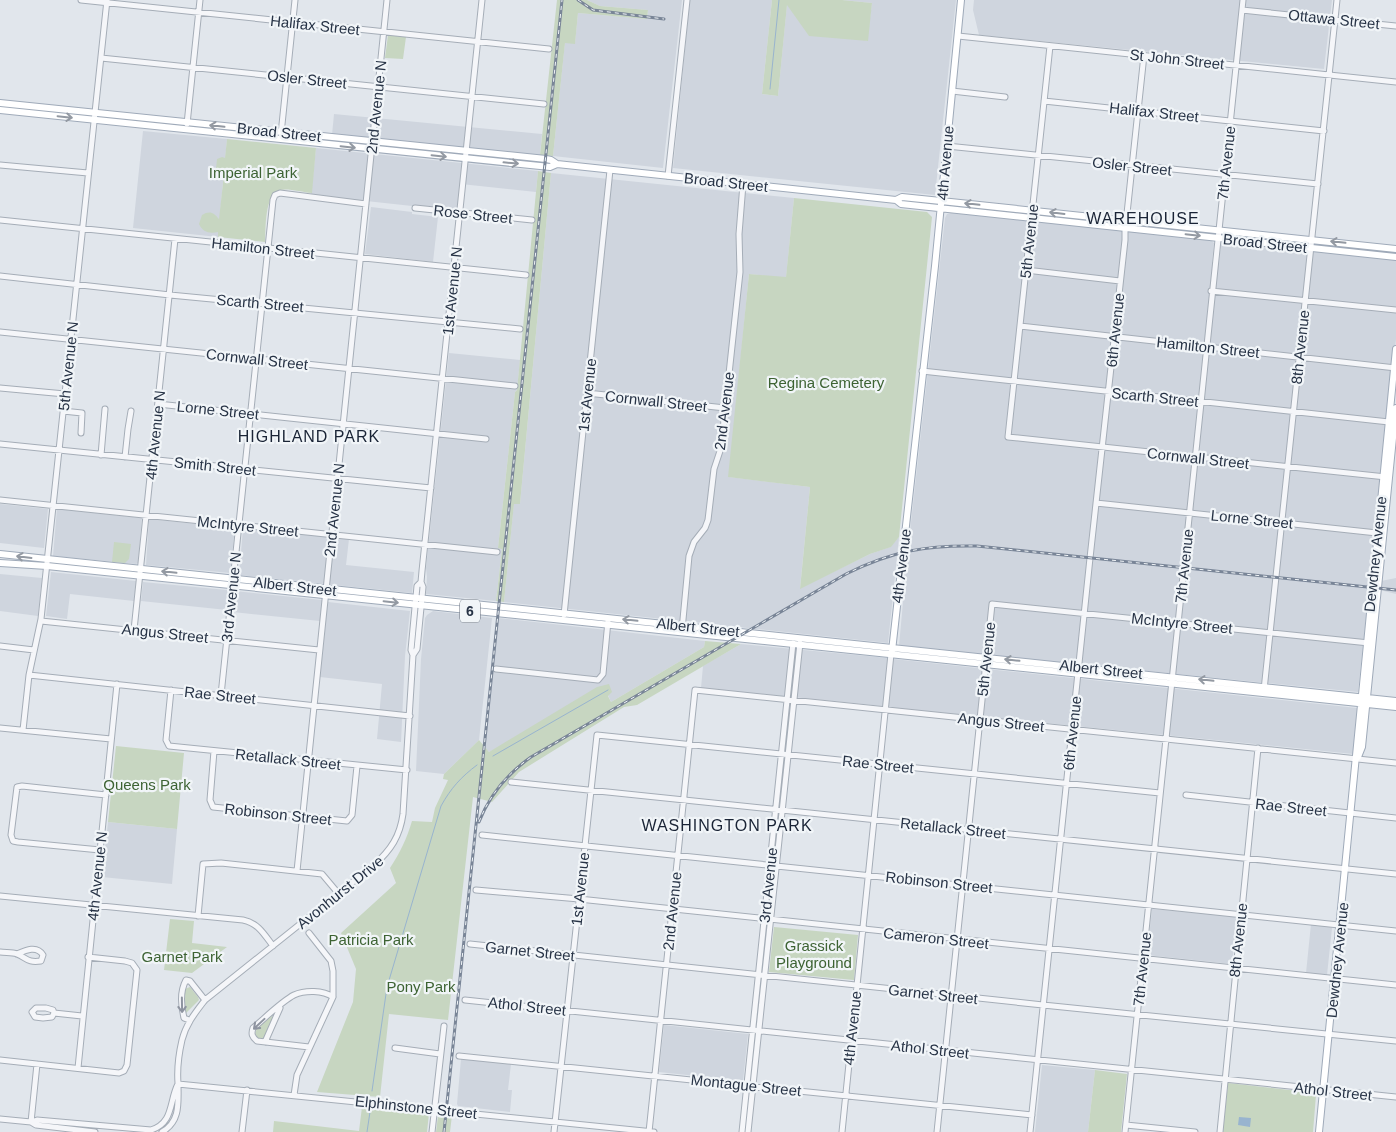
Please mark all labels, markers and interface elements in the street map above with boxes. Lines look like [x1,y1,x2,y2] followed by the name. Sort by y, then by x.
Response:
[1288,6,1381,32] street label: Ottawa Street
[269,12,361,38] street label: Halifax Street
[1129,46,1226,73] street label: St John Street
[363,59,389,155] street label: 2nd Avenue N
[266,66,349,92] street label: Osler Street
[1108,99,1200,125] street label: Halifax Street
[57,112,73,122] one-way arrow
[236,119,323,145] street label: Broad Street
[209,121,225,131] one-way arrow
[933,125,957,201] street label: 4th Avenue
[1214,125,1238,201] street label: 7th Avenue
[339,142,355,152] one-way arrow
[431,151,447,161] one-way arrow
[1091,153,1174,179] street label: Osler Street
[503,159,519,168] one-way arrow
[209,164,298,181] park label: Imperial Park
[683,169,770,195] street label: Broad Street
[964,199,980,209] one-way arrow
[433,201,514,227] street label: Rose Street
[1017,203,1041,279] street label: 5th Avenue
[1049,208,1065,218] one-way arrow
[1086,210,1200,227] district label: WAREHOUSE
[1184,230,1200,240] one-way arrow
[1222,230,1309,256] street label: Broad Street
[211,234,316,262] street label: Hamilton Street
[1330,238,1346,247] one-way arrow
[439,246,465,336] street label: 1st Avenue N
[216,291,305,315] street label: Scarth Street
[1103,292,1127,368] street label: 6th Avenue
[1288,309,1312,385] street label: 8th Avenue
[55,320,81,412] street label: 5th Avenue N
[1156,333,1261,361] street label: Hamilton Street
[205,345,310,373] street label: Cornwall Street
[575,357,599,433] street label: 1st Avenue
[711,371,737,451] street label: 2nd Avenue
[768,374,885,391] park label: Regina Cemetery
[1111,384,1200,410] street label: Scarth Street
[604,387,709,415] street label: Cornwall Street
[142,389,168,481] street label: 4th Avenue N
[176,397,261,423] street label: Lorne Street
[238,428,380,445] district label: HIGHLAND PARK
[1146,444,1251,472] street label: Cornwall Street
[173,453,258,479] street label: Smith Street
[321,462,347,558] street label: 2nd Avenue N
[1360,495,1390,613] street label: Dewdney Avenue
[1210,506,1295,532] street label: Lorne Street
[197,512,300,540] street label: McIntyre Street
[888,528,914,604] street label: 4th Avenue
[1172,528,1196,604] street label: 7th Avenue
[16,551,32,561] one-way arrow
[218,551,244,643] street label: 3rd Avenue N
[161,567,177,577] one-way arrow
[253,573,338,599] street label: Albert Street
[382,597,398,607] one-way arrow
[460,600,480,622] road number: 6
[1131,609,1234,637] street label: McIntyre Street
[656,614,741,640] street label: Albert Street
[623,615,639,625] one-way arrow
[121,620,210,646] street label: Angus Street
[974,621,998,697] street label: 5th Avenue
[1004,655,1020,665] one-way arrow
[1059,656,1144,682] street label: Albert Street
[1199,675,1215,685] one-way arrow
[183,683,257,707] street label: Rae Street
[1060,695,1084,771] street label: 6th Avenue
[957,709,1046,735] street label: Angus Street
[234,745,342,773] street label: Retallack Street
[841,752,915,776] street label: Rae Street
[103,776,191,793] park label: Queens Park
[1254,795,1328,819] street label: Rae Street
[224,800,333,828] street label: Robinson Street
[899,814,1007,842] street label: Retallack Street
[641,817,813,834] district label: WASHINGTON PARK
[84,830,110,922] street label: 4th Avenue N
[756,847,780,923] street label: 3rd Avenue
[568,851,592,927] street label: 1st Avenue
[293,852,387,932] street label: Avonhurst Drive
[885,868,994,896] street label: Robinson Street
[659,871,685,951] street label: 2nd Avenue
[1322,901,1352,1019] street label: Dewdney Avenue
[1226,902,1250,978] street label: 8th Avenue
[882,924,990,952] street label: Cameron Street
[328,931,414,948] park label: Patricia Park
[1130,931,1154,1007] street label: 7th Avenue
[776,937,852,971] park label: Grassick Playground
[484,938,576,964] street label: Garnet Street
[142,948,223,965] park label: Garnet Park
[386,978,456,995] park label: Pony Park
[887,981,979,1007] street label: Garnet Street
[840,990,864,1066] street label: 4th Avenue
[487,993,568,1019] street label: Athol Street
[178,996,187,1012] one-way arrow
[252,1018,265,1030] one-way arrow
[890,1036,971,1062] street label: Athol Street
[690,1071,803,1099] street label: Montague Street
[1293,1078,1374,1104] street label: Athol Street
[354,1092,479,1122] street label: Elphinstone Street

